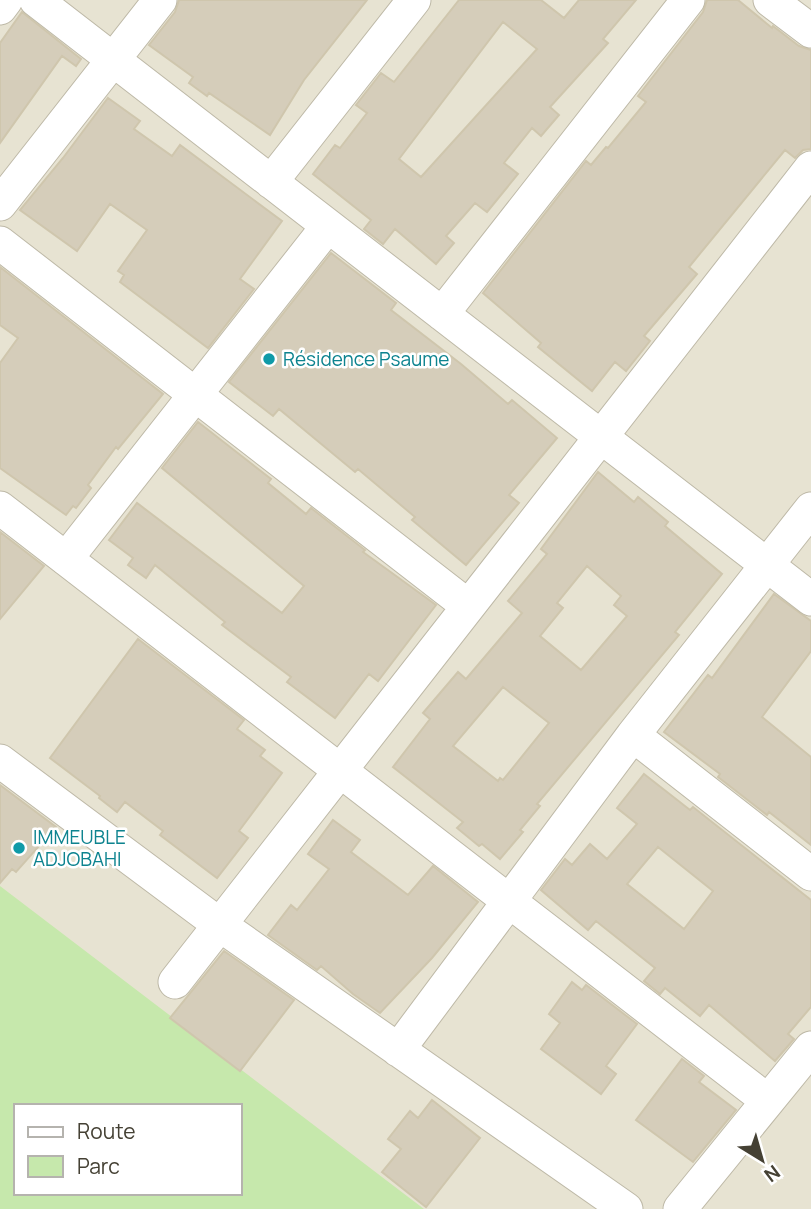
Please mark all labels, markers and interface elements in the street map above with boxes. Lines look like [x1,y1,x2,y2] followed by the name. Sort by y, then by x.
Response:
[283,346,449,372] place label: Résidence Psaume
[261,351,277,367] marker: Résidence Psaume
[33,824,126,872] place label: IMMEUBLE ADJOBAHI
[11,840,27,856] marker: IMMEUBLE ADJOBAHI
[14,1104,242,1195] legend
[77,1117,135,1145] text: Route
[727,1125,797,1195] north arrow
[77,1152,120,1180] text: Parc
[759,1159,786,1188] text: N

